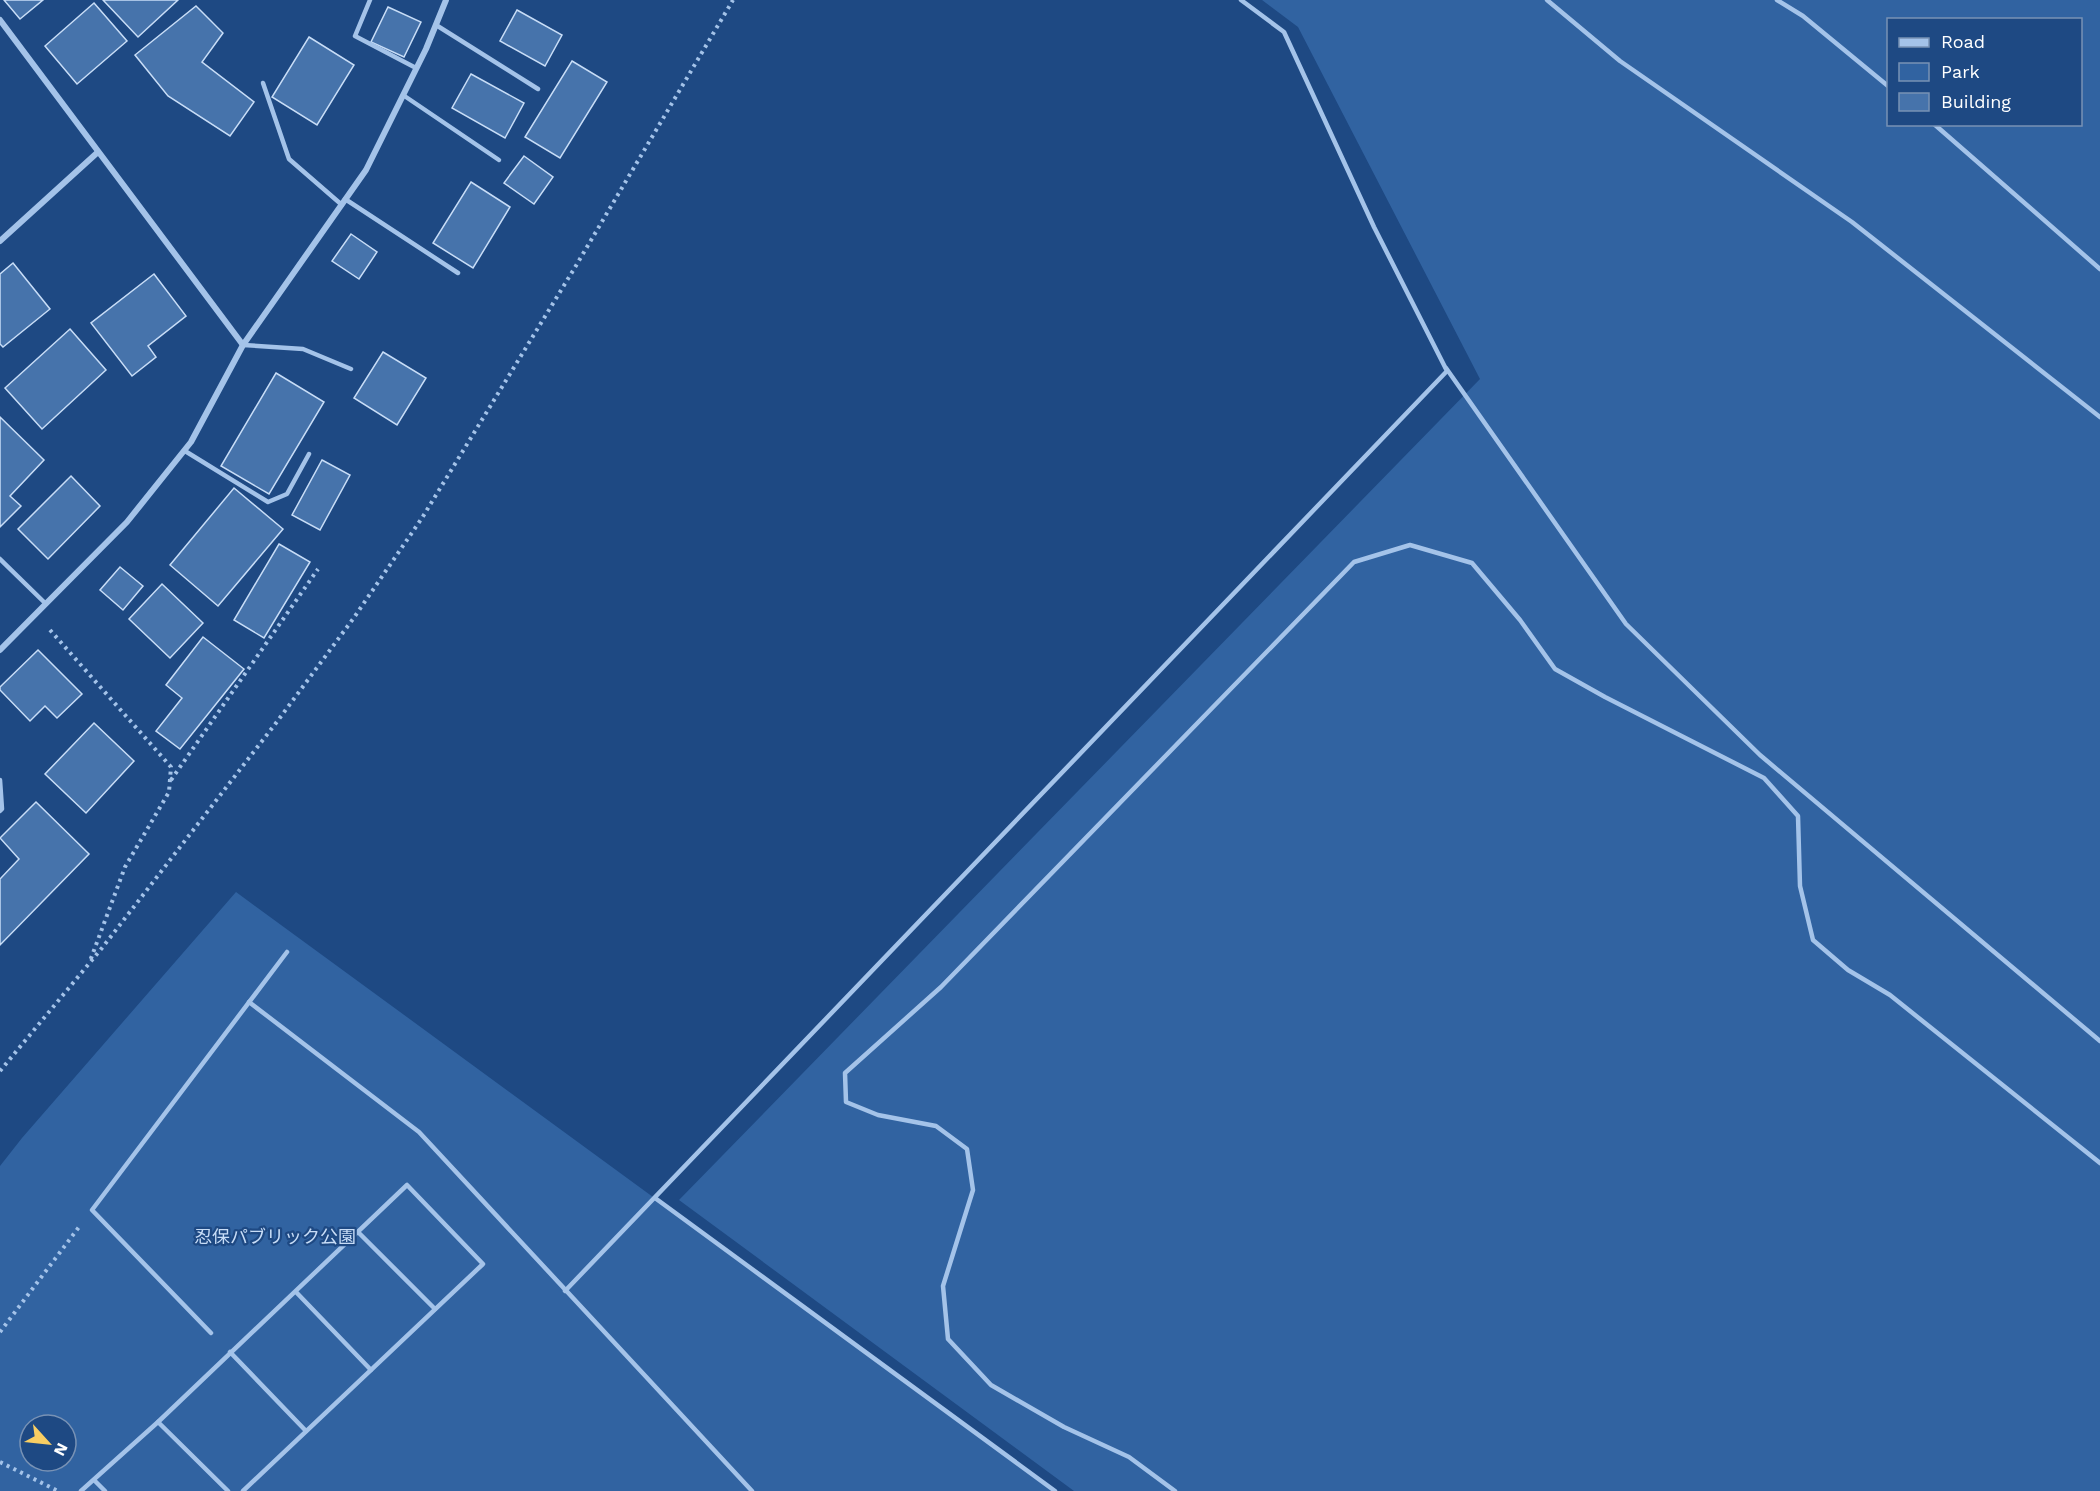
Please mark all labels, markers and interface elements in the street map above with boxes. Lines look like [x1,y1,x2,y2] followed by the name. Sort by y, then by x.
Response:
[1887,18,2082,126] legend
[1941,31,1985,52] text: Road
[1941,61,1980,82] text: Park
[1941,91,2011,112] text: Building
[194,1226,356,1247] park label: 忍保パブリック公園
[18,1413,78,1473] north arrow
[50,1440,72,1459] text: N

